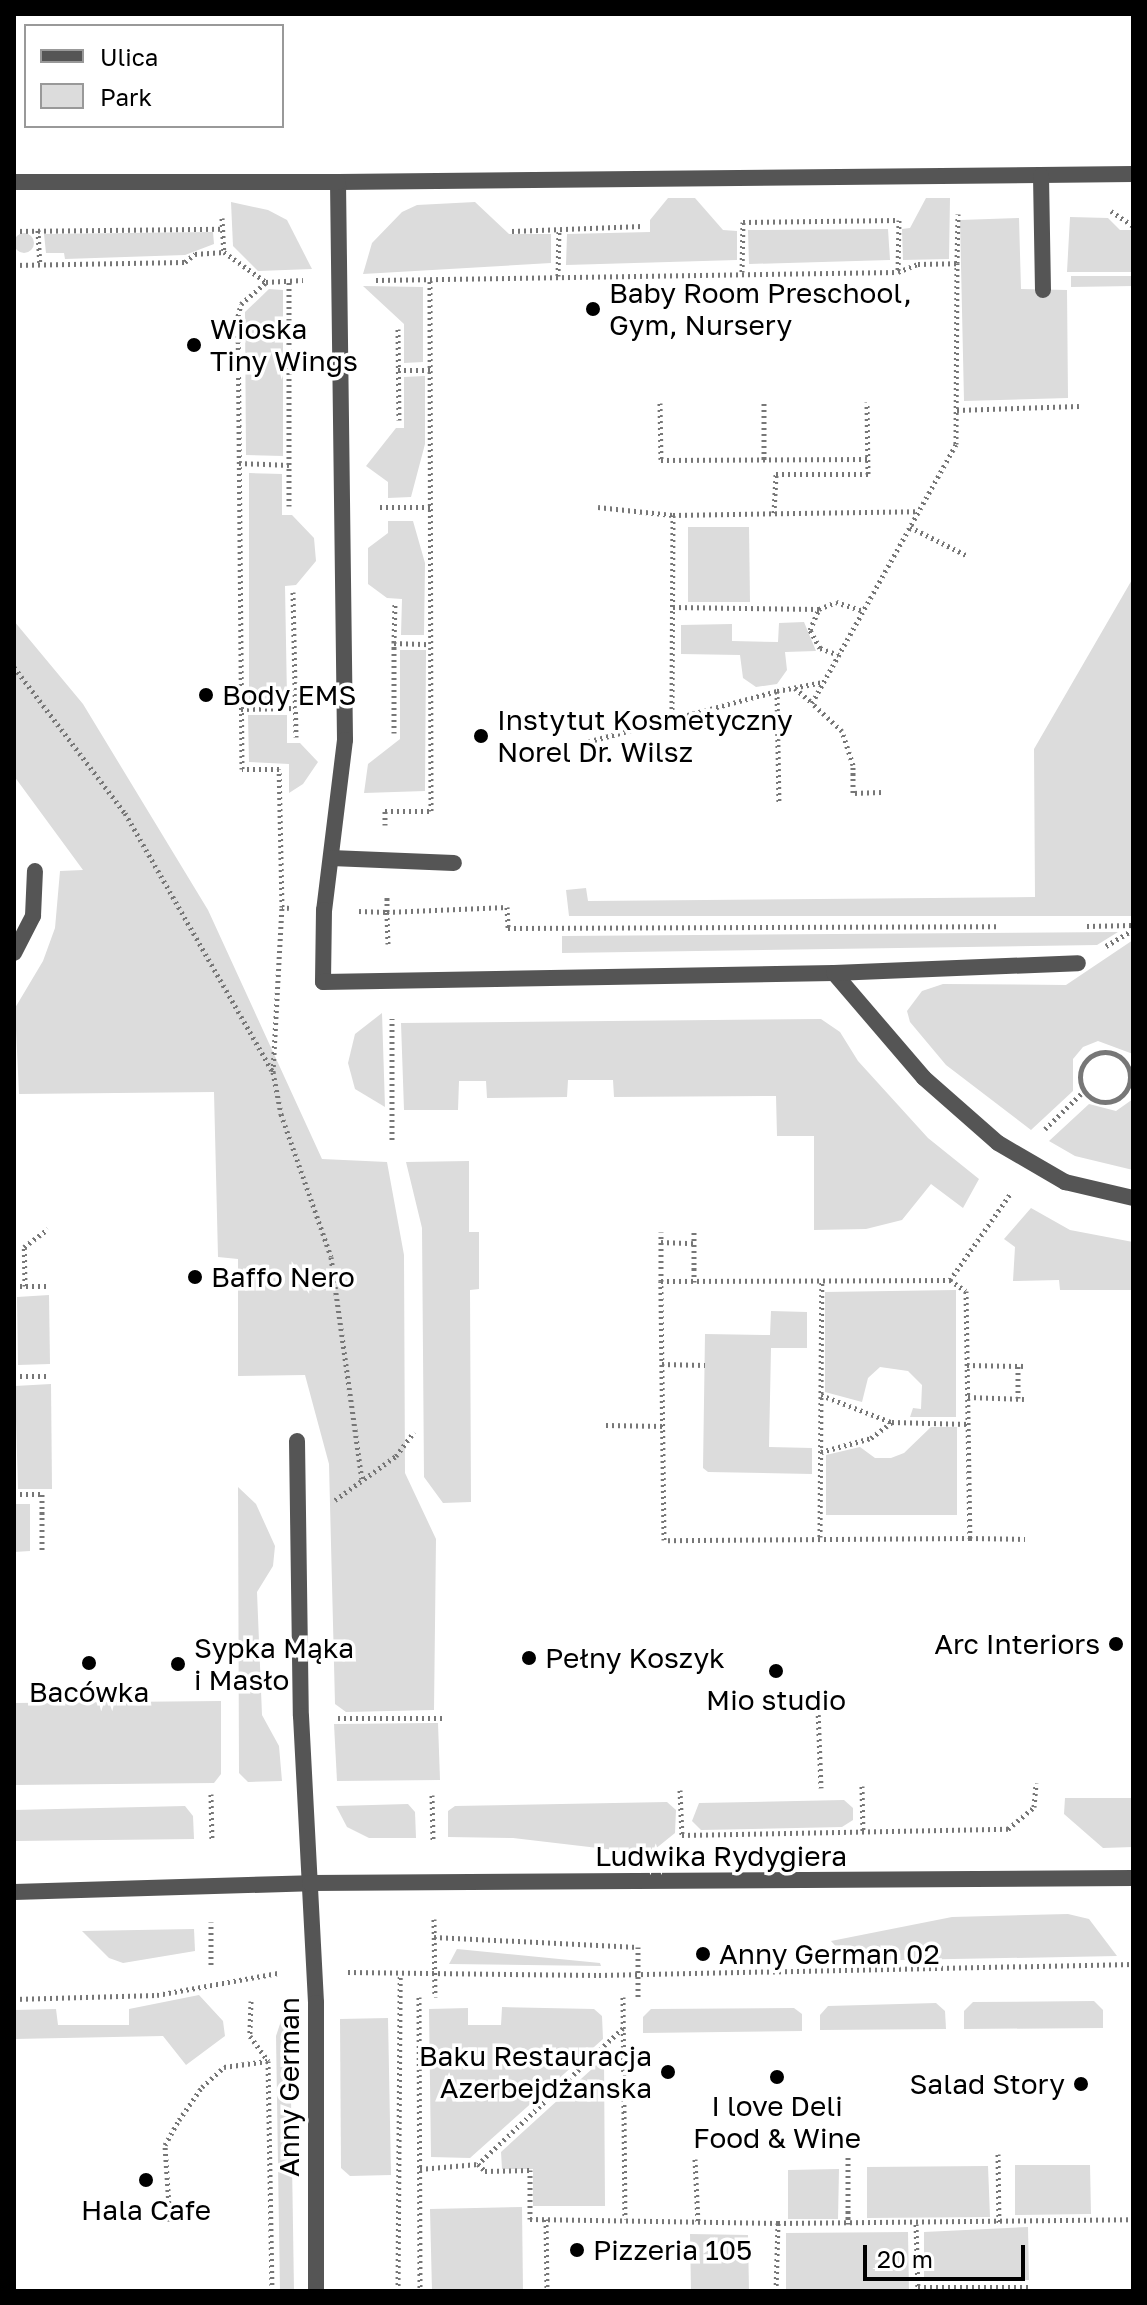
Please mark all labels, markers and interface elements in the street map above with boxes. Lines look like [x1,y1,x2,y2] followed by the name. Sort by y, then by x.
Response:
[24,24,284,128] legend
[100,42,158,71] text: Ulica
[100,82,152,111] text: Park
[609,276,912,342] place label: Baby Room Preschool, Gym, Nursery
[584,300,602,318] marker: Baby Room Preschool, Gym, Nursery
[210,312,358,378] place label: Wioska Tiny Wings
[185,336,203,354] marker: Wioska Tiny Wings
[222,678,357,712] place label: Body EMS
[197,686,215,704] marker: Body EMS
[497,703,793,769] place label: Instytut Kosmetyczny Norel Dr. Wilsz
[472,727,490,745] marker: Instytut Kosmetyczny Norel Dr. Wilsz
[211,1260,355,1294] place label: Baffo Nero
[186,1268,204,1286] marker: Baffo Nero
[934,1627,1100,1661] place label: Arc Interiors
[194,1631,354,1697] place label: Sypka Mąka i Masło
[1107,1635,1125,1653] marker: Arc Interiors
[545,1641,725,1675] place label: Pełny Koszyk
[520,1649,538,1667] marker: Pełny Koszyk
[80,1654,98,1672] marker: Bacówka
[169,1655,187,1673] marker: Sypka Mąka i Masło
[767,1662,785,1680] marker: Mio studio
[29,1675,149,1709] place label: Bacówka
[706,1683,846,1717] place label: Mio studio
[595,1839,847,1873] street label: Ludwika Rydygiera
[719,1937,940,1971] place label: Anny German 02
[694,1945,712,1963] marker: Anny German 02
[272,1997,306,2177] street label: Anny German
[419,2039,652,2105] place label: Baku Restauracja Azerbejdżanska
[659,2063,677,2081] marker: Baku Restauracja Azerbejdżanska
[909,2067,1065,2101] place label: Salad Story
[768,2068,786,2086] marker: I love Deli Food & Wine
[1072,2075,1090,2093] marker: Salad Story
[693,2089,861,2155] place label: I love Deli Food & Wine
[137,2171,155,2189] marker: Hala Cafe
[81,2193,211,2227] place label: Hala Cafe
[867,2229,1029,2279] scale bar
[593,2233,752,2267] place label: Pizzeria 105
[568,2241,586,2259] marker: Pizzeria 105
[877,2244,933,2273] text: 20 m

